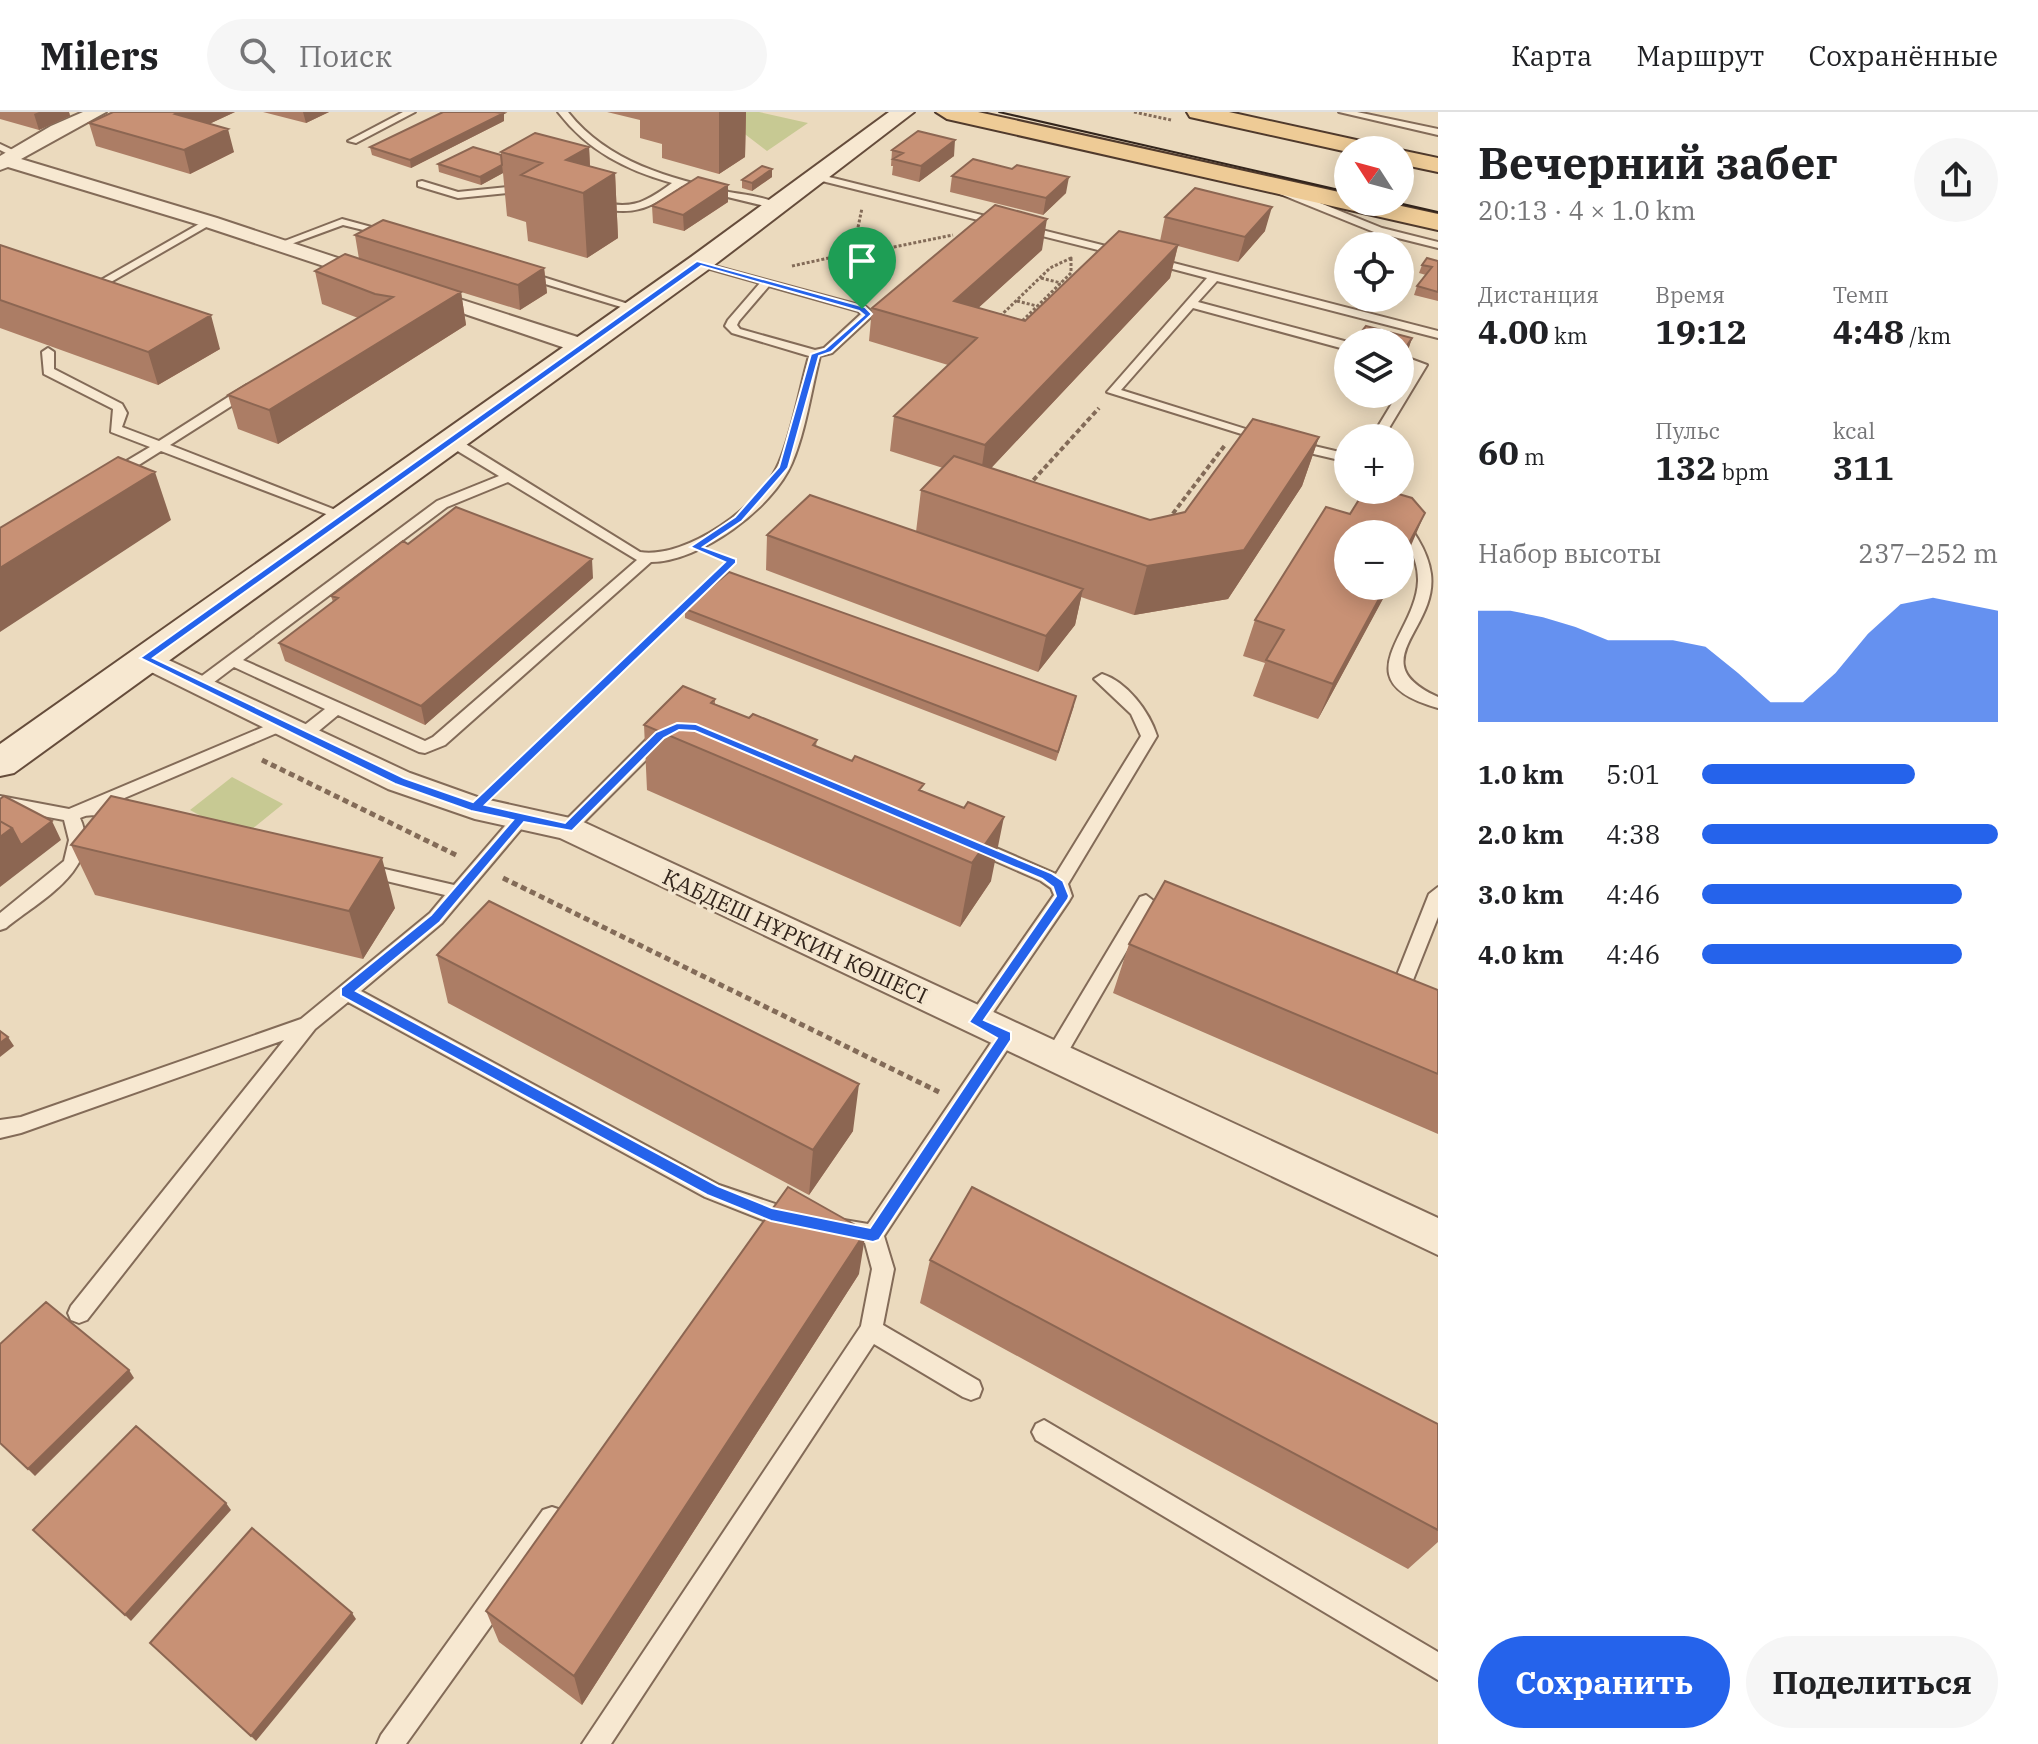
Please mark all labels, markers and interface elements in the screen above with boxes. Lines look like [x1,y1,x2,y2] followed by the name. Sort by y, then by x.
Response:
[207,19,767,91] search box
[40,31,159,80] text: Milers
[235,33,279,77] icon: search
[299,36,392,75] text: Поиск
[1511,37,1592,74] text: Карта
[1636,37,1764,74] text: Маршрут
[1808,37,1998,74] text: Сохранённые
[1478,134,1838,191] text: Вечерний забег
[1334,136,1414,216] north arrow
[1334,136,1414,600] map controls
[1914,138,1998,222] button: share
[1478,193,1696,227] text: 20:13 · 4 × 1.0 km
[828,227,896,309] pin
[1334,232,1414,312] button: locate
[840,239,884,283] icon: arrive
[1478,280,1599,309] text: Дистанция
[1655,280,1725,309] text: Время
[1833,280,1889,309] text: Темп
[1478,309,1549,353] text: 4.00
[1655,309,1747,353] text: 19:12
[1833,309,1904,353] text: 4:48
[1549,321,1588,350] text: km
[1904,321,1951,350] text: /km
[1334,328,1414,408] button: layers
[1655,416,1720,445] text: Пульс
[1833,416,1875,445] text: kcal
[1334,424,1414,504] button: +
[1478,430,1519,474] text: 60
[1519,442,1545,471] text: m
[1655,445,1717,489] text: 132
[1833,445,1894,489] text: 311
[1717,457,1769,486] text: bpm
[1334,520,1414,600] button: −
[1478,536,1661,570] text: Набор высоты
[1858,536,1998,570] text: 237–252 m
[1478,757,1564,791] text: 1.0 km
[1606,757,1660,791] text: 5:01
[1478,817,1564,851] text: 2.0 km
[1606,817,1660,851] text: 4:38
[658,861,932,1010] street label: ҚАБДЕШ НҰРКИН КӨШЕСІ
[1478,877,1564,911] text: 3.0 km
[1606,877,1660,911] text: 4:46
[1478,937,1564,971] text: 4.0 km
[1606,937,1660,971] text: 4:46
[1478,1636,1730,1728] button: Сохранить
[1746,1636,1998,1728] button: Поделиться

